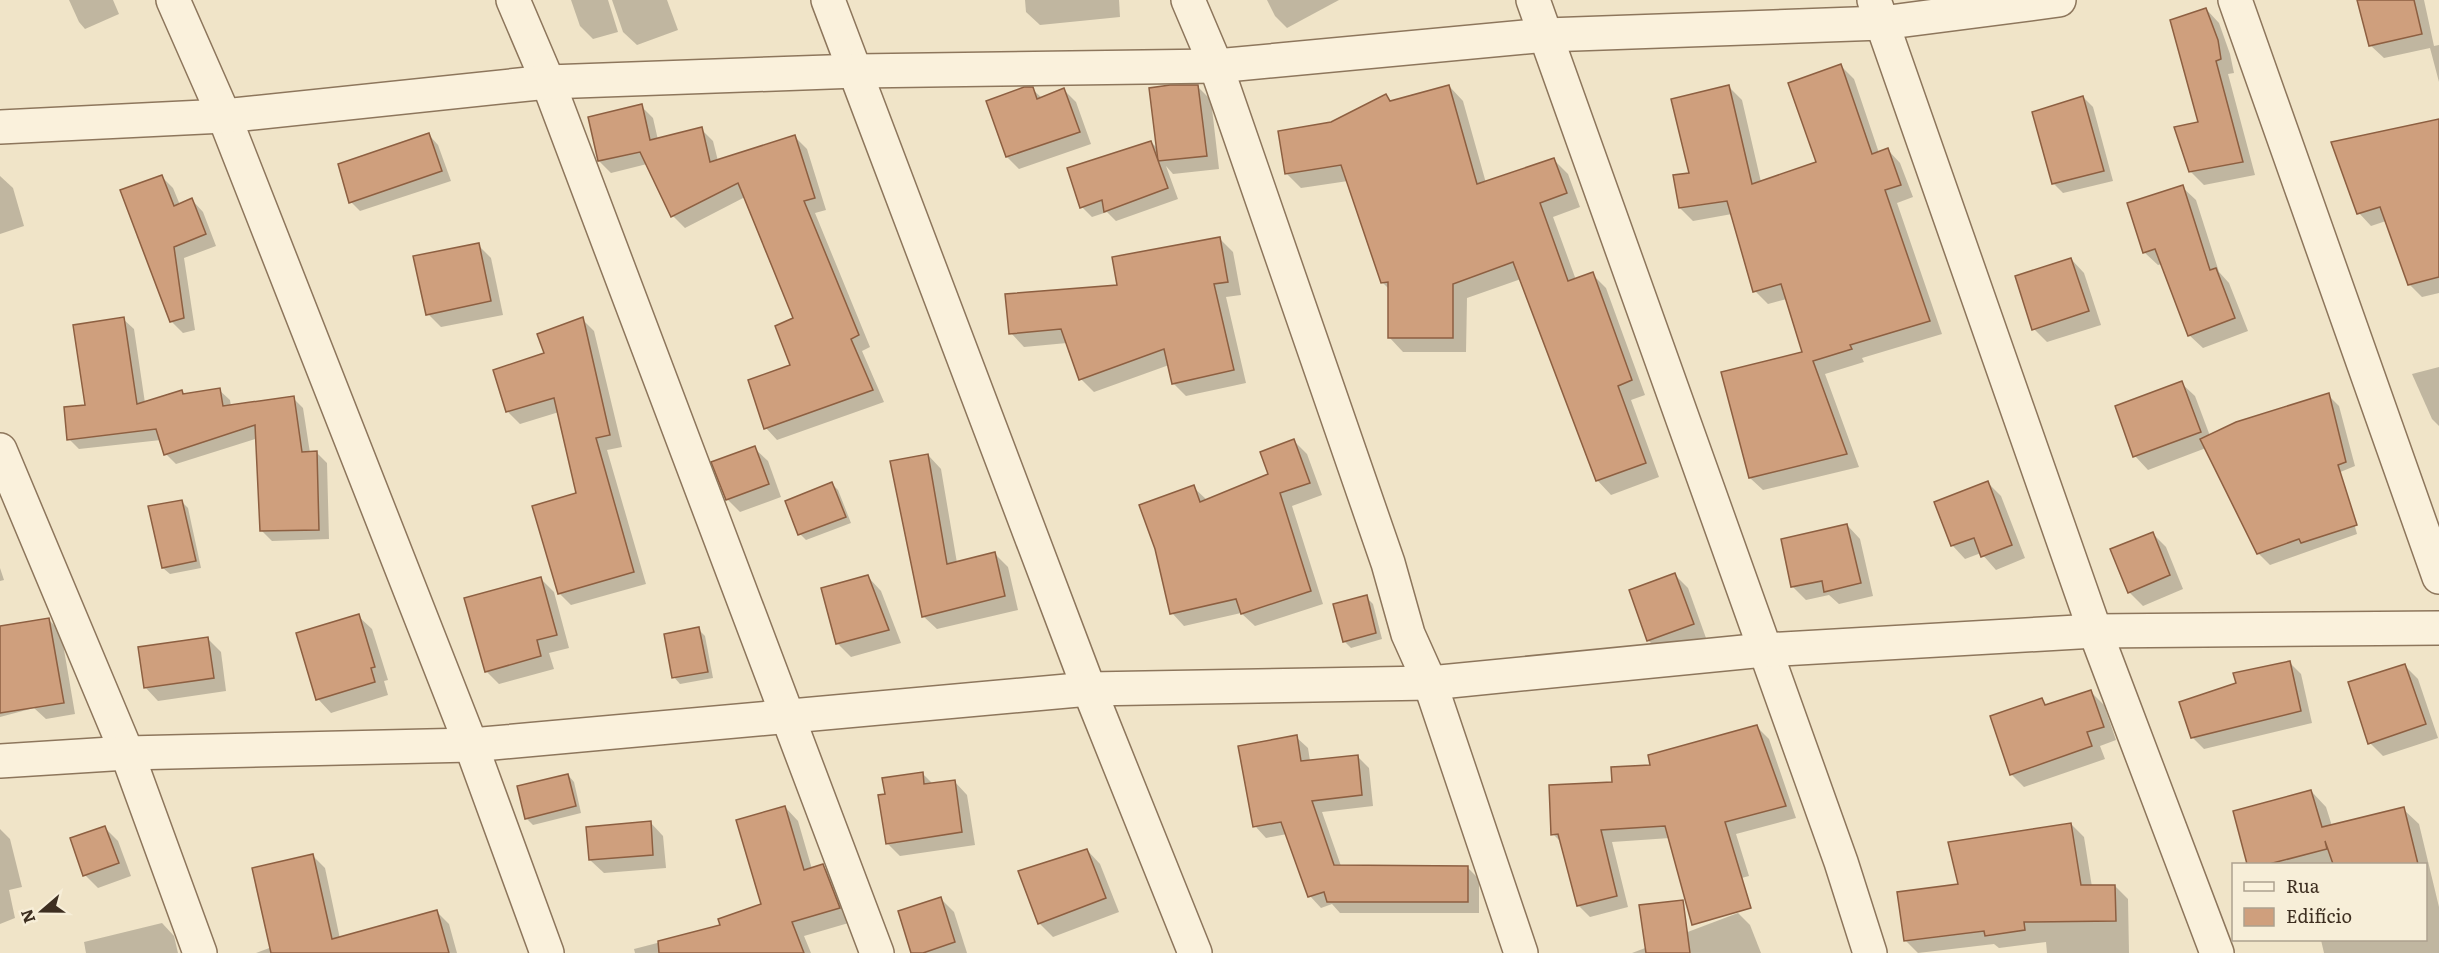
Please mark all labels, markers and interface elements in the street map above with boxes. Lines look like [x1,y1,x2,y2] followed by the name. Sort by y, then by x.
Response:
[2232,863,2427,941] legend
[2286,872,2320,899] text: Rua
[12,881,72,941] north arrow
[2286,902,2352,929] text: Edifício
[13,906,41,927] text: N

